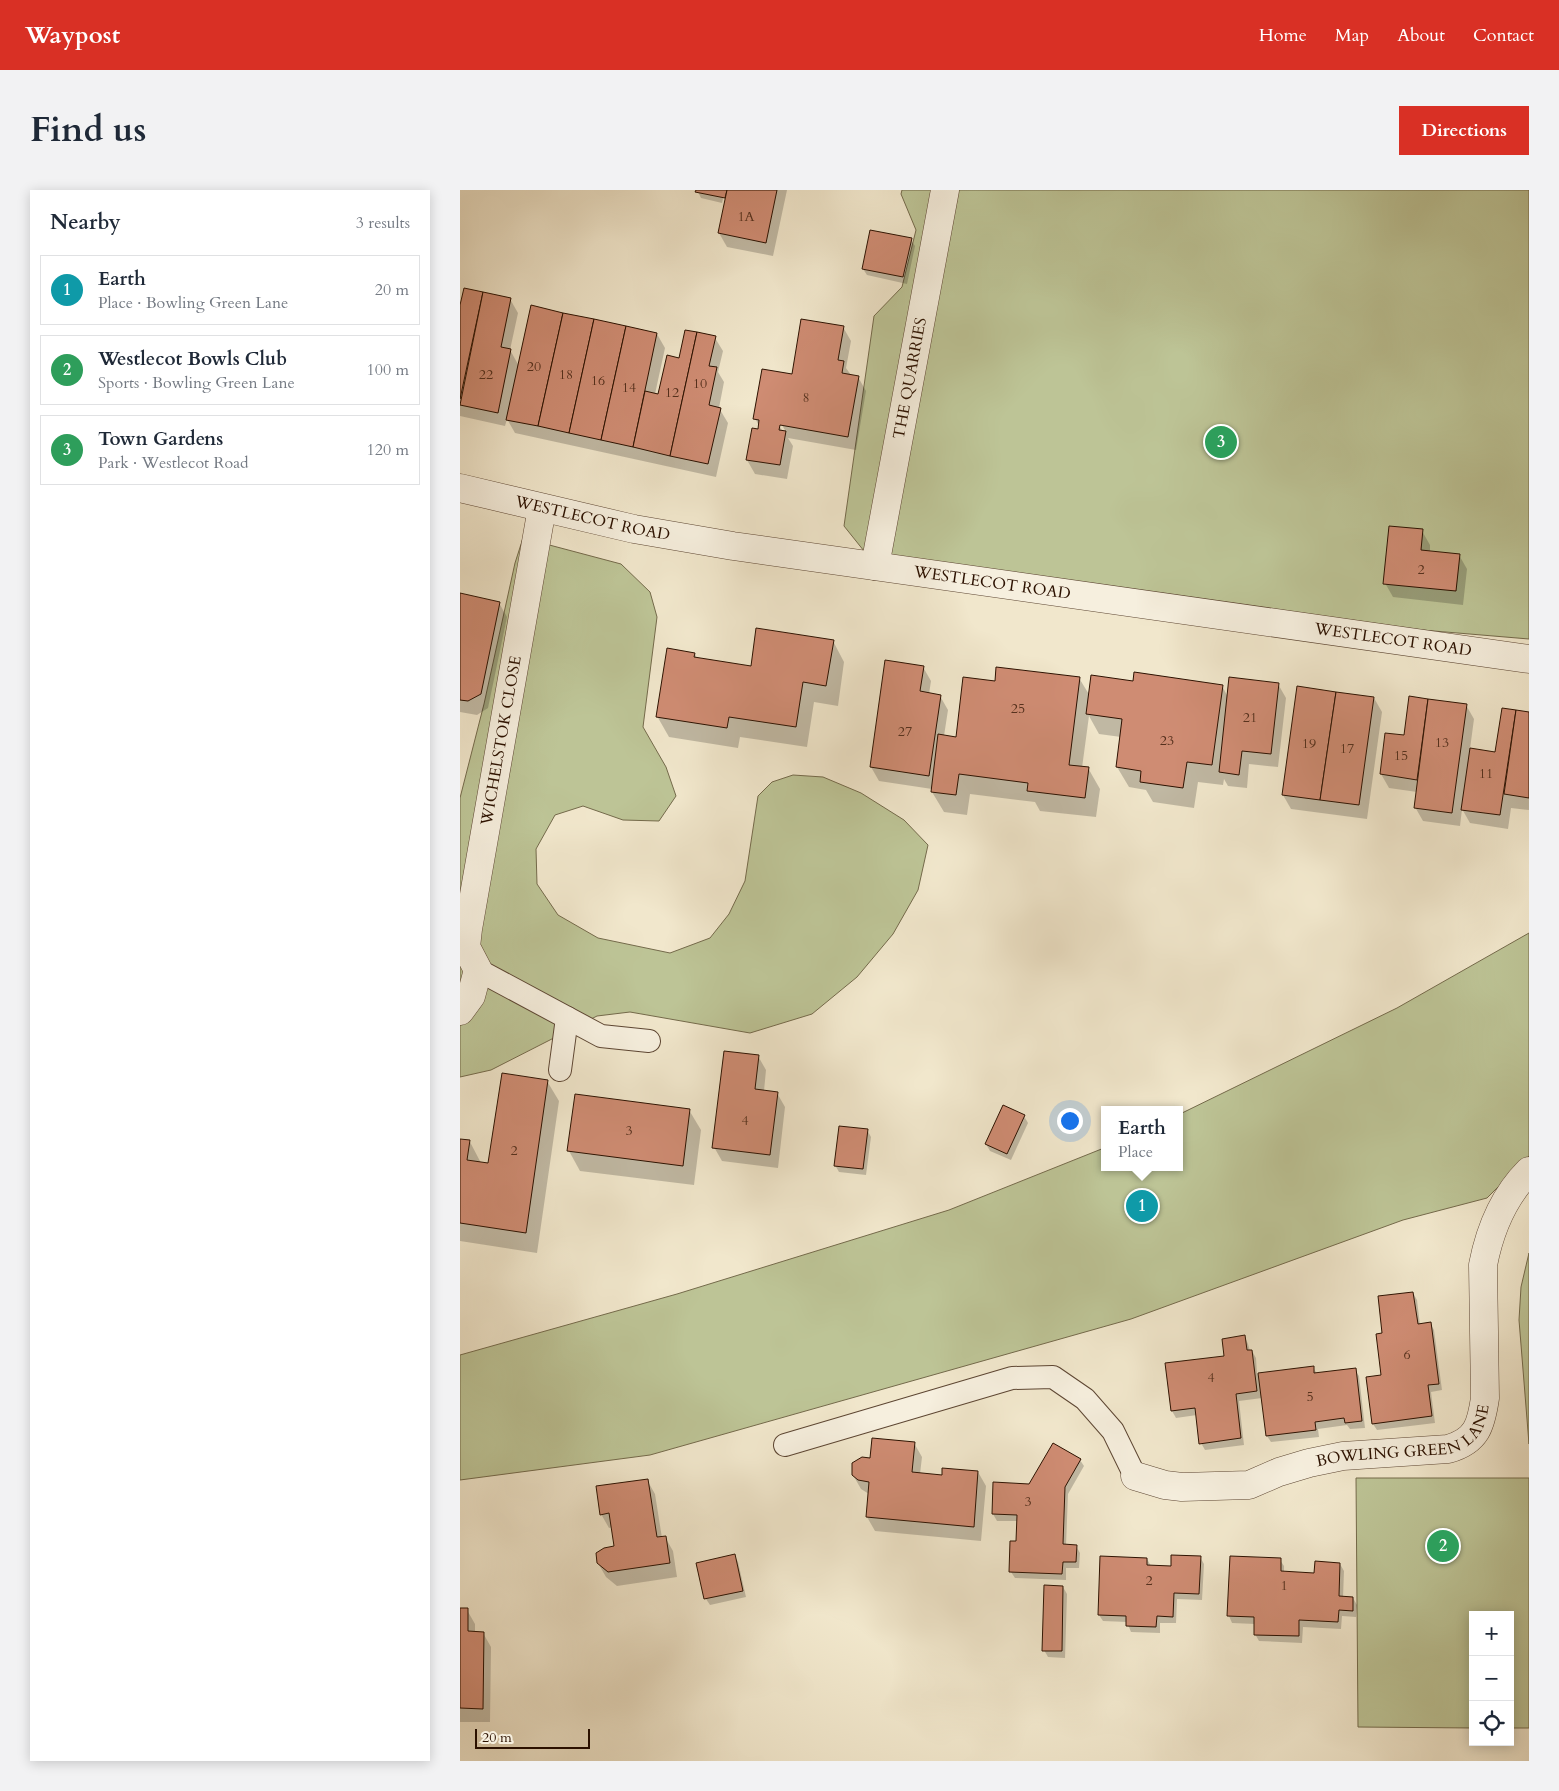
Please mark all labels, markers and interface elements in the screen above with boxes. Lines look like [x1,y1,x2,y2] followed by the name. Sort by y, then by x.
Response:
[25,19,120,52] text: Waypost
[1259,23,1307,48] text: Home
[1335,23,1369,48] text: Map
[1397,23,1445,48] text: About
[1473,23,1534,48] text: Contact
[30,106,146,154] text: Find us
[1399,106,1529,155] button: Directions
[737,207,755,226] house number: 1A
[50,208,121,237] text: Nearby
[356,212,410,234] text: 3 results
[98,266,146,292] text: Earth
[63,279,71,301] text: 1
[375,279,409,301] text: 20 m
[98,292,288,314] text: Place · Bowling Green Lane
[888,316,932,441] street label: THE QUARRIES
[98,346,287,372] text: Westlecot Bowls Club
[527,357,541,376] house number: 20
[63,359,71,381] text: 2
[367,359,409,381] text: 100 m
[479,365,493,384] house number: 22
[559,365,573,384] house number: 18
[591,371,605,390] house number: 16
[98,372,295,394] text: Sports · Bowling Green Lane
[693,374,707,393] house number: 10
[622,378,636,397] house number: 14
[665,383,679,402] house number: 12
[802,388,810,407] house number: 8
[1205,423,1237,461] pin: 3
[98,426,223,452] text: Town Gardens
[63,439,71,461] text: 3
[367,439,409,461] text: 120 m
[98,452,249,474] text: Park · Westlecot Road
[512,490,672,546] street label: WESTLECOT ROAD
[1417,560,1425,579] house number: 2
[911,561,1072,605] street label: WESTLECOT ROAD
[1312,618,1473,662] street label: WESTLECOT ROAD
[475,654,527,828] street label: WICHELSTOK CLOSE
[1011,699,1025,718] house number: 25
[1243,708,1257,727] house number: 21
[898,722,912,741] house number: 27
[1160,731,1174,750] house number: 23
[1435,733,1449,752] house number: 13
[1302,734,1316,753] house number: 19
[1340,739,1354,758] house number: 17
[1394,746,1408,765] house number: 15
[1479,764,1493,783] house number: 11
[1101,1106,1183,1171] popup
[1057,1108,1083,1134] your location
[741,1111,749,1130] house number: 4
[1118,1115,1166,1141] text: Earth
[625,1121,633,1140] house number: 3
[510,1141,518,1160] house number: 2
[1118,1141,1153,1163] text: Place
[1126,1187,1158,1225] pin: 1
[1403,1345,1411,1364] house number: 6
[1207,1368,1215,1387] house number: 4
[1306,1387,1314,1406] house number: 5
[1314,1402,1495,1472] street label: BOWLING GREEN LANE
[1024,1492,1032,1511] house number: 3
[1427,1527,1459,1565] pin: 2
[1145,1571,1153,1590] house number: 2
[1280,1576,1288,1595] house number: 1
[1469,1611,1514,1746] map controls
[1469,1611,1514,1656] button: +
[1469,1656,1514,1701] button: −
[1469,1701,1514,1746] button: locate
[475,1726,590,1749] scale bar
[482,1728,512,1747] text: 20 m

